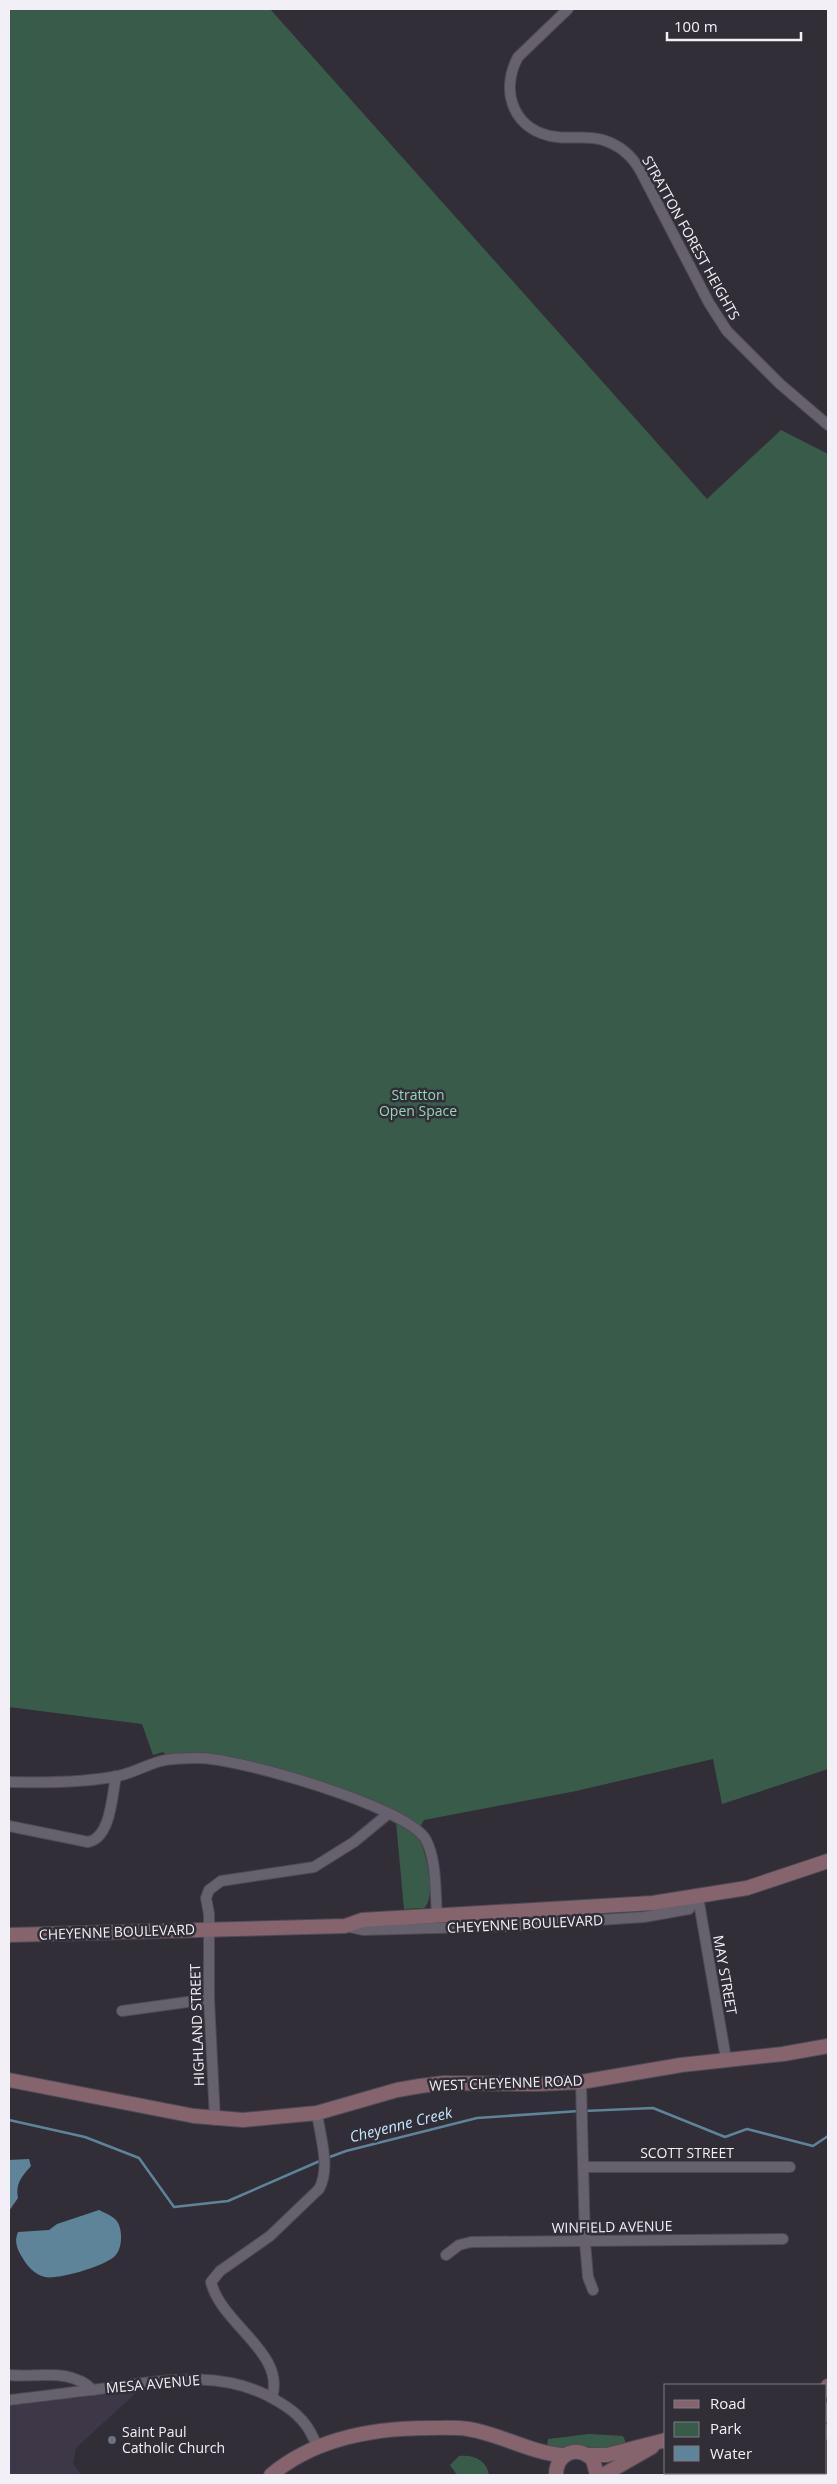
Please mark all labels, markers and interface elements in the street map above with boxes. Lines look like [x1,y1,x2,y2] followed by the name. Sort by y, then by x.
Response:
[667,10,801,42] scale bar
[674,16,718,36] text: 100 m
[638,152,745,323] street label: STRATTON FOREST HEIGHTS
[379,1085,457,1120] park label: Stratton Open Space
[446,1910,603,1937] street label: CHEYENNE BOULEVARD
[39,1919,195,1944] street label: CHEYENNE BOULEVARD
[709,1934,742,2016] street label: MAY STREET
[185,1963,208,2087] street label: HIGHLAND STREET
[429,2070,583,2095] street label: WEST CHEYENNE ROAD
[347,2101,455,2146] water label: Cheyenne Creek
[640,2143,734,2162] street label: SCOTT STREET
[551,2216,673,2237] street label: WINFIELD AVENUE
[105,2370,201,2397] street label: MESA AVENUE
[664,2384,827,2474] legend
[710,2393,746,2413] text: Road
[710,2418,741,2438] text: Park
[122,2422,225,2457] place label: Saint Paul Catholic Church
[106,2434,118,2446] marker: Saint Paul Catholic Church
[710,2443,752,2463] text: Water

